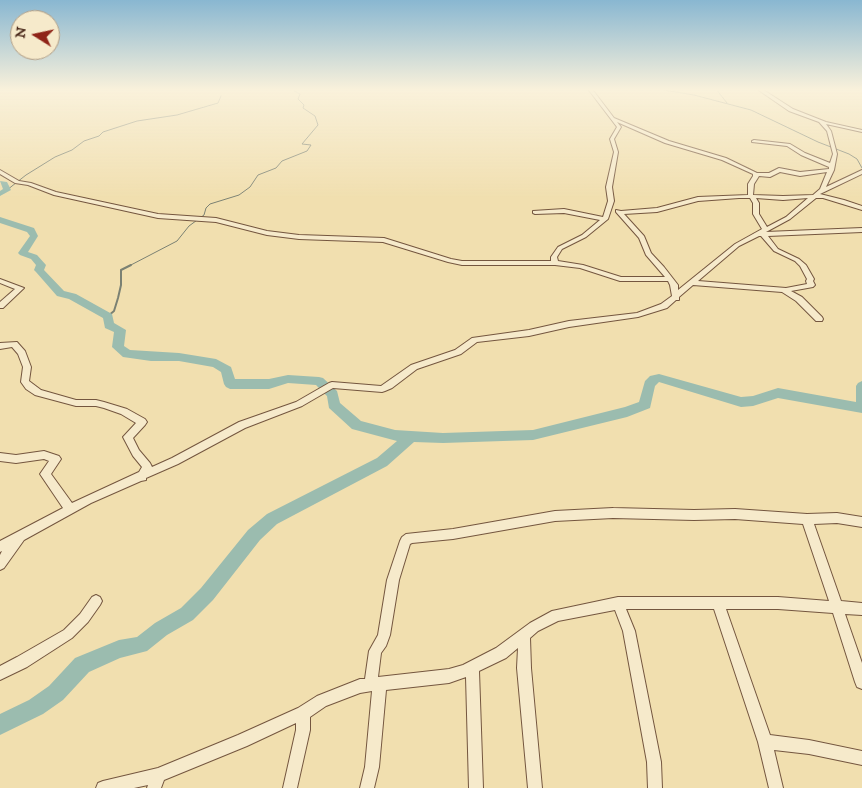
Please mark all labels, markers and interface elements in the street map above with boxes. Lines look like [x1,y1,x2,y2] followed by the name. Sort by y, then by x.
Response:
[10,10,60,60] north arrow
[11,25,31,40] text: N

